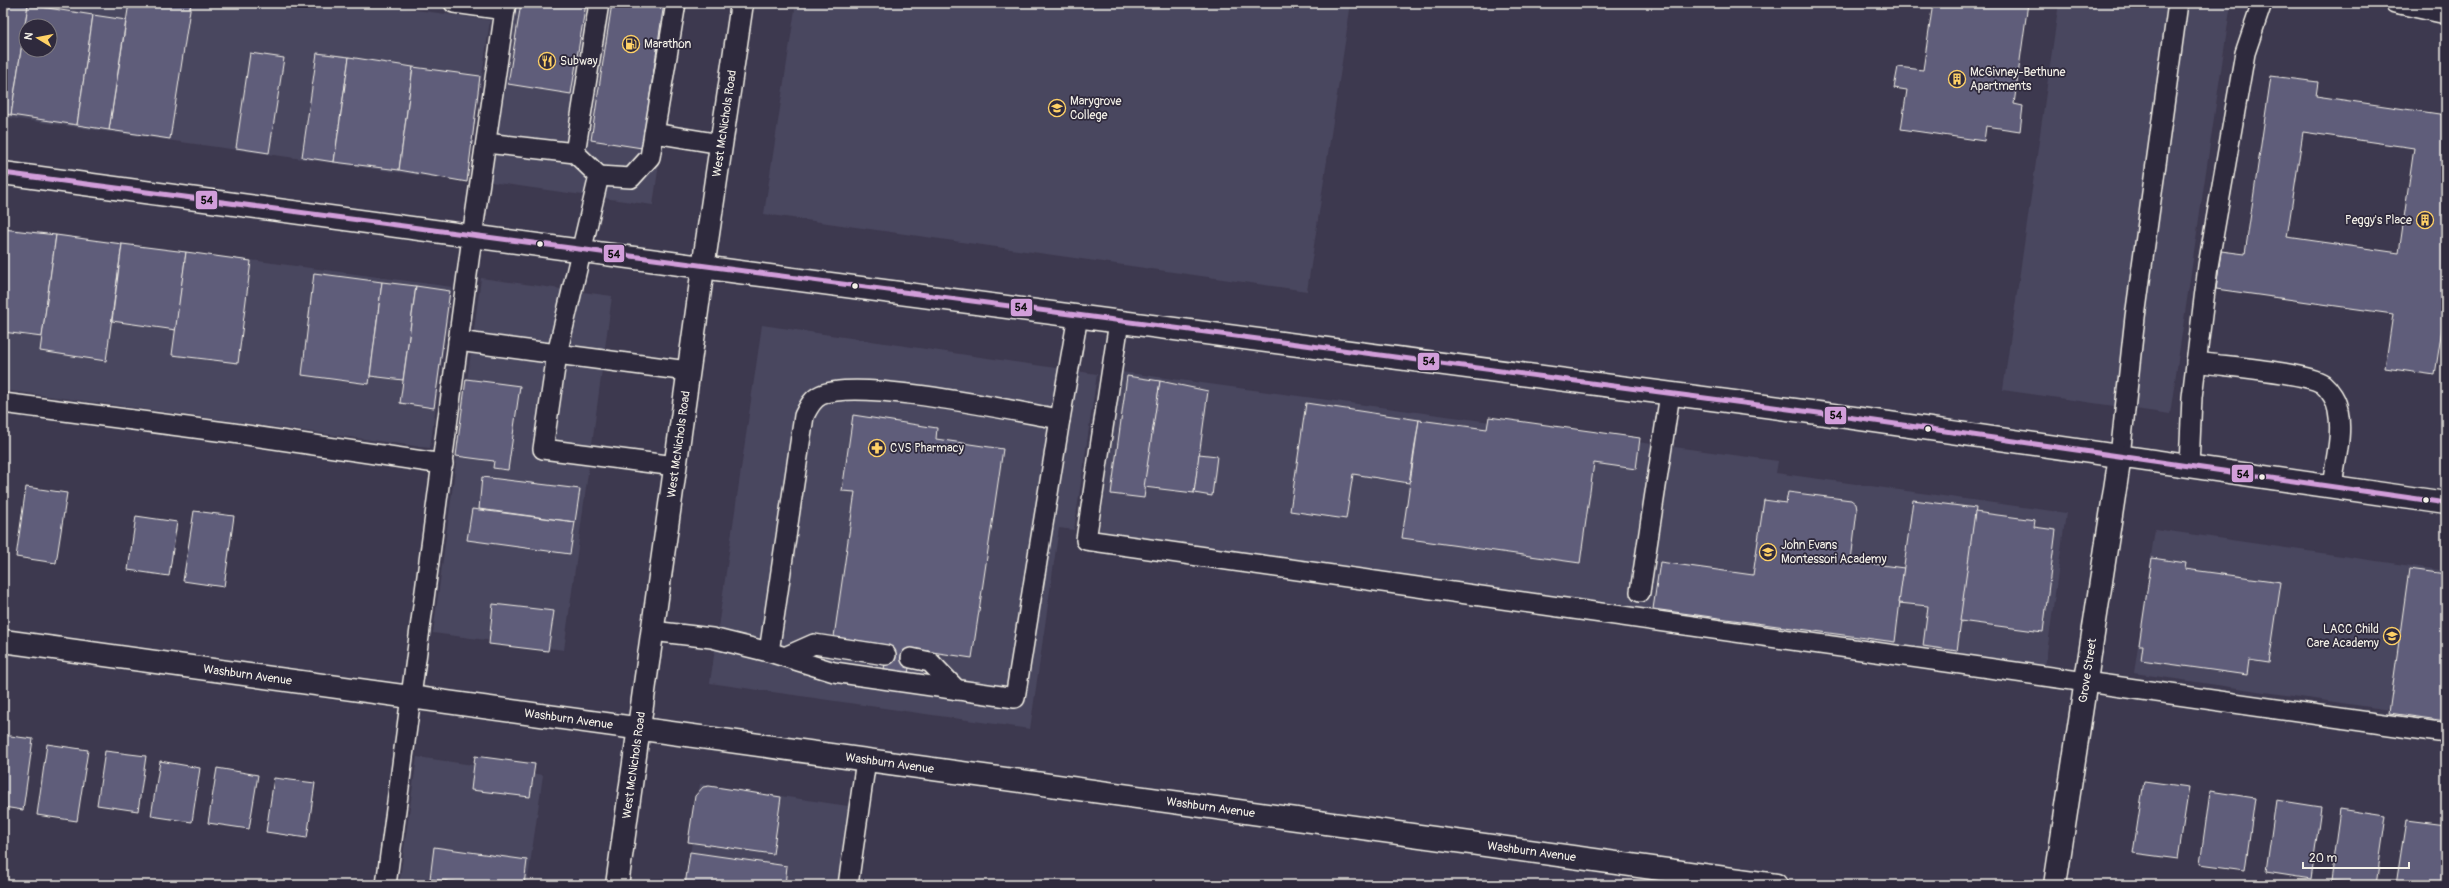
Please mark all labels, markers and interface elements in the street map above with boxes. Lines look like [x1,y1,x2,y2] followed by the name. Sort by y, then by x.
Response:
[18,18,58,58] north arrow
[22,31,36,41] text: N
[621,34,641,54] fuel station icon: Marathon
[644,37,692,52] place label: Marathon
[537,51,557,71] restaurant icon: Subway
[560,54,598,69] place label: Subway
[1970,65,2066,94] place label: McGivney-Bethune Apartments
[709,69,740,178] street label: West McNichols Road
[1947,69,1967,89] building icon: McGivney-Bethune Apartments
[1070,94,1122,123] place label: Marygrove College
[1047,98,1067,118] school or university icon: Marygrove College
[195,190,218,210] line badge: 54
[201,194,214,207] text: 54
[2415,210,2435,230] building icon: Peggy's Place
[2345,213,2412,228] place label: Peggy's Place
[535,239,545,249] unlabelled marker
[603,244,625,263] line badge: 54
[608,248,621,261] text: 54
[850,281,860,291] unlabelled marker
[1010,298,1033,317] line badge: 54
[1015,301,1028,314] text: 54
[1417,352,1440,371] line badge: 54
[1423,355,1436,368] text: 54
[664,390,694,499] street label: West McNichols Road
[1824,406,1847,425] line badge: 54
[1830,409,1843,422] text: 54
[1923,424,1933,434] unlabelled marker
[867,438,887,458] pharmacy icon: CVS Pharmacy
[890,441,964,456] place label: CVS Pharmacy
[2231,464,2254,483] line badge: 54
[2237,468,2250,481] text: 54
[2257,472,2267,482] unlabelled marker
[2421,495,2431,505] unlabelled marker
[1781,538,1887,567] place label: John Evans Montessori Academy
[1758,542,1778,562] school or university icon: John Evans Montessori Academy
[2306,622,2379,651] place label: LACC Child Care Academy
[2382,626,2402,646] school or university icon: LACC Child Care Academy
[2076,637,2100,704] street label: Grove Street
[202,662,293,689] street label: Washburn Avenue
[523,706,614,733] street label: Washburn Avenue
[619,711,649,820] street label: West McNichols Road
[844,750,935,777] street label: Washburn Avenue
[1165,794,1256,821] street label: Washburn Avenue
[1486,838,1577,865] street label: Washburn Avenue
[2303,844,2409,870] scale bar
[2309,851,2338,866] text: 20 m

